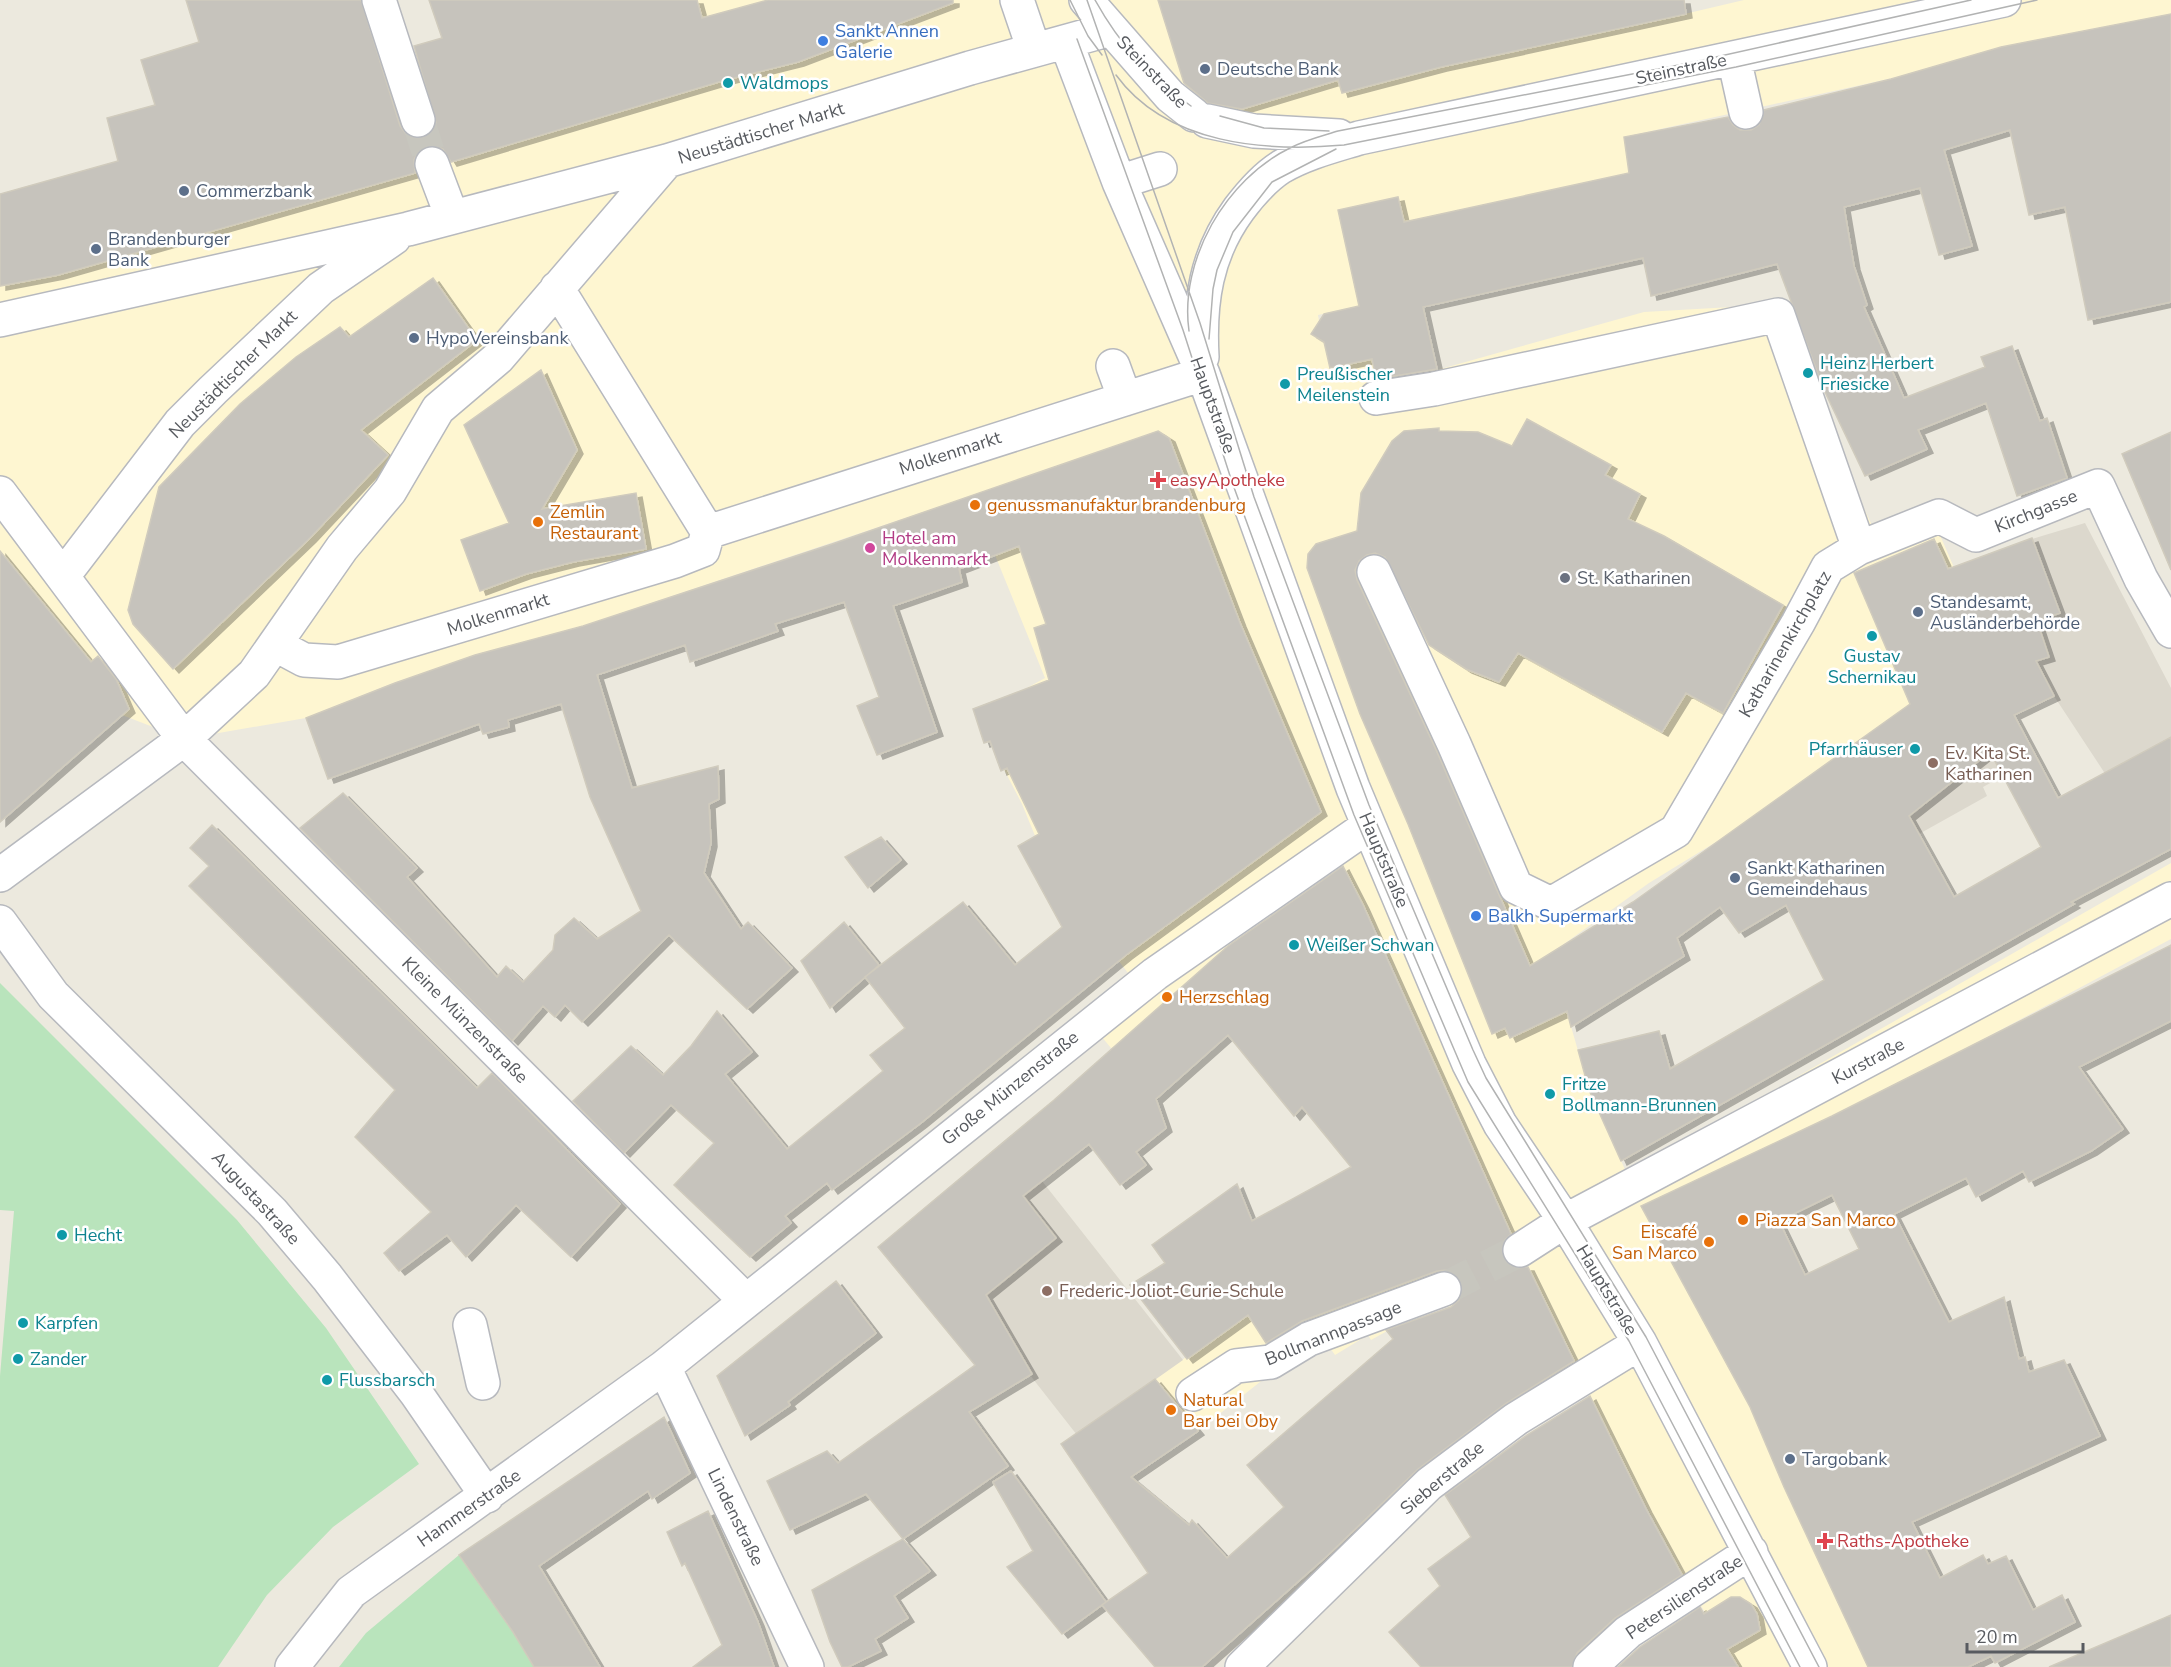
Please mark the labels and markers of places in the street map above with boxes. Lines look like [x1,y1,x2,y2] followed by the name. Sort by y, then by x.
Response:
[835,19,939,64] place label: Sankt Annen Galerie
[816,34,830,48] marker: Sankt Annen Galerie
[1217,57,1340,81] place label: Deutsche Bank
[1198,62,1212,76] marker: Deutsche Bank
[740,71,829,95] place label: Waldmops
[721,76,735,90] marker: Waldmops
[196,179,313,203] place label: Commerzbank
[177,184,191,198] marker: Commerzbank
[108,227,231,272] place label: Brandenburger Bank
[89,242,103,256] marker: Brandenburger Bank
[426,326,570,350] place label: HypoVereinsbank
[407,331,421,345] marker: HypoVereinsbank
[1820,351,1934,396] place label: Heinz Herbert Friesicke
[1297,362,1393,407] place label: Preußischer Meilenstein
[1801,366,1815,380] marker: Heinz Herbert Friesicke
[1278,377,1292,391] marker: Preußischer Meilenstein
[1170,468,1285,492] place label: easyApotheke
[1151,473,1165,487] marker: easyApotheke
[987,493,1246,517] place label: genussmanufaktur brandenburg
[968,498,982,512] marker: genussmanufaktur brandenburg
[550,500,639,545] place label: Zemlin Restaurant
[531,515,545,529] marker: Zemlin Restaurant
[882,526,988,571] place label: Hotel am Molkenmarkt
[863,541,877,555] marker: Hotel am Molkenmarkt
[1577,566,1691,590] place label: St. Katharinen
[1558,571,1572,585] marker: St. Katharinen
[1930,590,2080,635] place label: Standesamt, Ausländerbehörde
[1911,605,1925,619] marker: Standesamt, Ausländerbehörde
[1865,629,1879,643] marker: Gustav Schernikau
[1828,644,1916,689] place label: Gustav Schernikau
[1809,737,1904,761] place label: Pfarrhäuser
[1945,741,2033,786] place label: Ev. Kita St. Katharinen
[1908,742,1922,756] marker: Pfarrhäuser
[1926,756,1940,770] marker: Ev. Kita St. Katharinen
[1747,856,1885,901] place label: Sankt Katharinen Gemeindehaus
[1728,871,1742,885] marker: Sankt Katharinen Gemeindehaus
[1488,904,1634,928] place label: Balkh Supermarkt
[1469,909,1483,923] marker: Balkh Supermarkt
[1306,933,1435,957] place label: Weißer Schwan
[1287,938,1301,952] marker: Weißer Schwan
[1179,985,1270,1009] place label: Herzschlag
[1160,990,1174,1004] marker: Herzschlag
[1562,1072,1717,1117] place label: Fritze Bollmann-Brunnen
[1543,1087,1557,1101] marker: Fritze Bollmann-Brunnen
[1755,1208,1896,1232] place label: Piazza San Marco
[1736,1213,1750,1227] marker: Piazza San Marco
[1612,1220,1697,1265] place label: Eiscafé San Marco
[74,1223,123,1247] place label: Hecht
[55,1228,69,1242] marker: Hecht
[1702,1235,1716,1249] marker: Eiscafé San Marco
[1059,1279,1284,1303] place label: Frederic-Joliot-Curie-Schule
[1040,1284,1054,1298] marker: Frederic-Joliot-Curie-Schule
[35,1311,98,1335] place label: Karpfen
[16,1316,30,1330] marker: Karpfen
[30,1347,87,1371] place label: Zander
[11,1352,25,1366] marker: Zander
[339,1368,435,1392] place label: Flussbarsch
[320,1373,334,1387] marker: Flussbarsch
[1183,1388,1279,1433] place label: Natural Bar bei Oby
[1164,1403,1178,1417] marker: Natural Bar bei Oby
[1802,1447,1888,1471] place label: Targobank
[1783,1452,1797,1466] marker: Targobank
[1837,1529,1969,1553] place label: Raths-Apotheke
[1818,1534,1832,1548] marker: Raths-Apotheke

